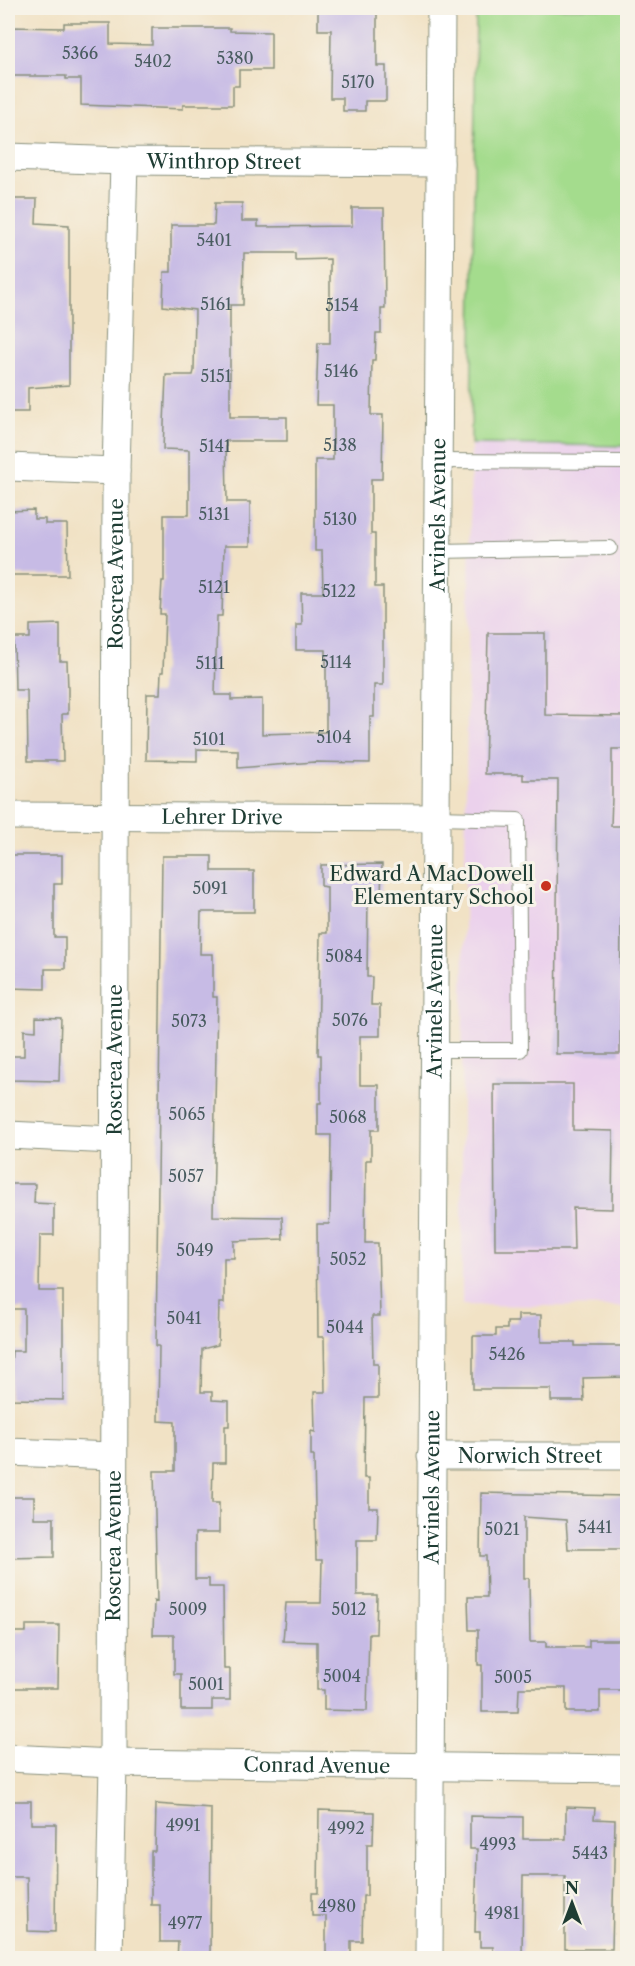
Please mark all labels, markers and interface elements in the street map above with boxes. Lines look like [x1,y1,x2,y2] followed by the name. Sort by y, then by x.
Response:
[62,43,98,63] house number: 5366
[216,48,254,68] house number: 5380
[134,51,172,71] house number: 5402
[341,72,375,92] house number: 5170
[145,149,301,174] street label: Winthrop Street
[197,230,232,250] house number: 5401
[200,294,232,314] house number: 5161
[325,295,359,315] house number: 5154
[324,361,358,381] house number: 5146
[201,366,232,386] house number: 5151
[323,435,357,455] house number: 5138
[199,436,231,456] house number: 5141
[425,438,450,593] street label: Arvinels Avenue
[104,498,128,650] street label: Roscrea Avenue
[199,504,230,524] house number: 5131
[323,509,357,529] house number: 5130
[198,577,230,597] house number: 5121
[322,581,356,601] house number: 5122
[320,652,352,672] house number: 5114
[196,653,225,673] house number: 5111
[317,727,351,747] house number: 5104
[193,729,225,749] house number: 5101
[161,805,283,829] street label: Lehrer Drive
[329,862,534,909] place label: Edward A MacDowell Elementary School
[193,878,228,898] house number: 5091
[539,879,553,893] marker: Edward A MacDowell Elementary School
[422,924,447,1079] street label: Arvinels Avenue
[325,946,363,966] house number: 5084
[102,984,127,1136] street label: Roscrea Avenue
[332,1010,368,1030] house number: 5076
[171,1011,207,1031] house number: 5073
[169,1104,205,1124] house number: 5065
[329,1107,367,1127] house number: 5068
[168,1166,204,1186] house number: 5057
[176,1240,214,1260] house number: 5049
[330,1249,366,1269] house number: 5052
[167,1308,202,1328] house number: 5041
[326,1317,364,1337] house number: 5044
[489,1344,525,1364] house number: 5426
[419,1410,444,1565] street label: Arvinels Avenue
[458,1444,602,1468] street label: Norwich Street
[101,1470,126,1622] street label: Roscrea Avenue
[578,1517,612,1537] house number: 5441
[485,1519,520,1539] house number: 5021
[169,1599,207,1619] house number: 5009
[332,1599,366,1619] house number: 5012
[323,1666,361,1686] house number: 5004
[494,1667,532,1687] house number: 5005
[188,1674,224,1694] house number: 5001
[243,1753,390,1778] street label: Conrad Avenue
[166,1815,201,1835] house number: 4991
[327,1818,365,1838] house number: 4992
[480,1834,516,1854] house number: 4993
[572,1843,608,1863] house number: 5443
[542,1873,602,1933] north arrow
[565,1878,579,1898] text: N
[318,1896,356,1916] house number: 4980
[485,1903,520,1923] house number: 4981
[168,1913,202,1933] house number: 4977

